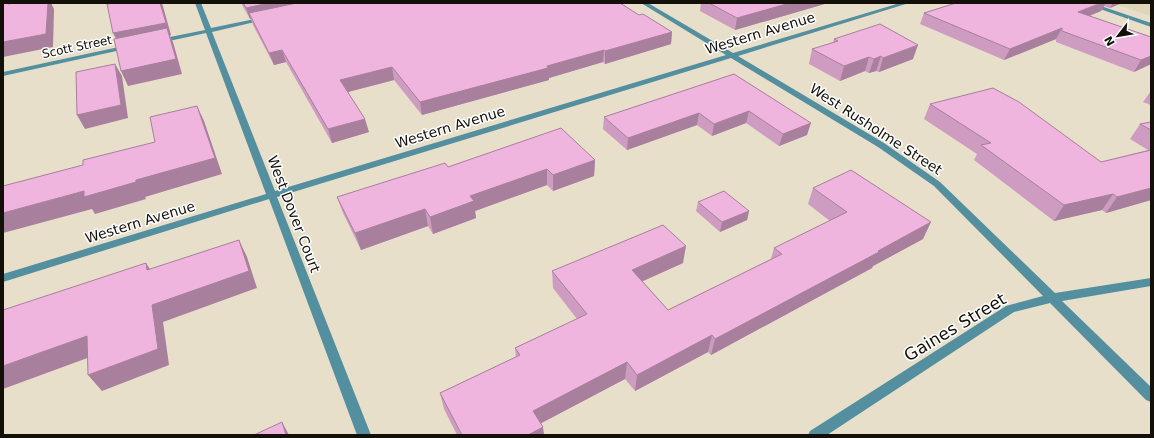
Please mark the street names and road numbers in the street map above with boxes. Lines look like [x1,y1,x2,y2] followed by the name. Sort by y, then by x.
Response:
[703,9,817,57] street label: Western Avenue
[41,33,114,61] street label: Scott Street
[807,80,946,178] street label: West Rusholme Street
[393,103,507,151] street label: Western Avenue
[264,153,324,275] street label: West Dover Court
[83,198,197,246] street label: Western Avenue
[900,289,1010,365] street label: Gaines Street

